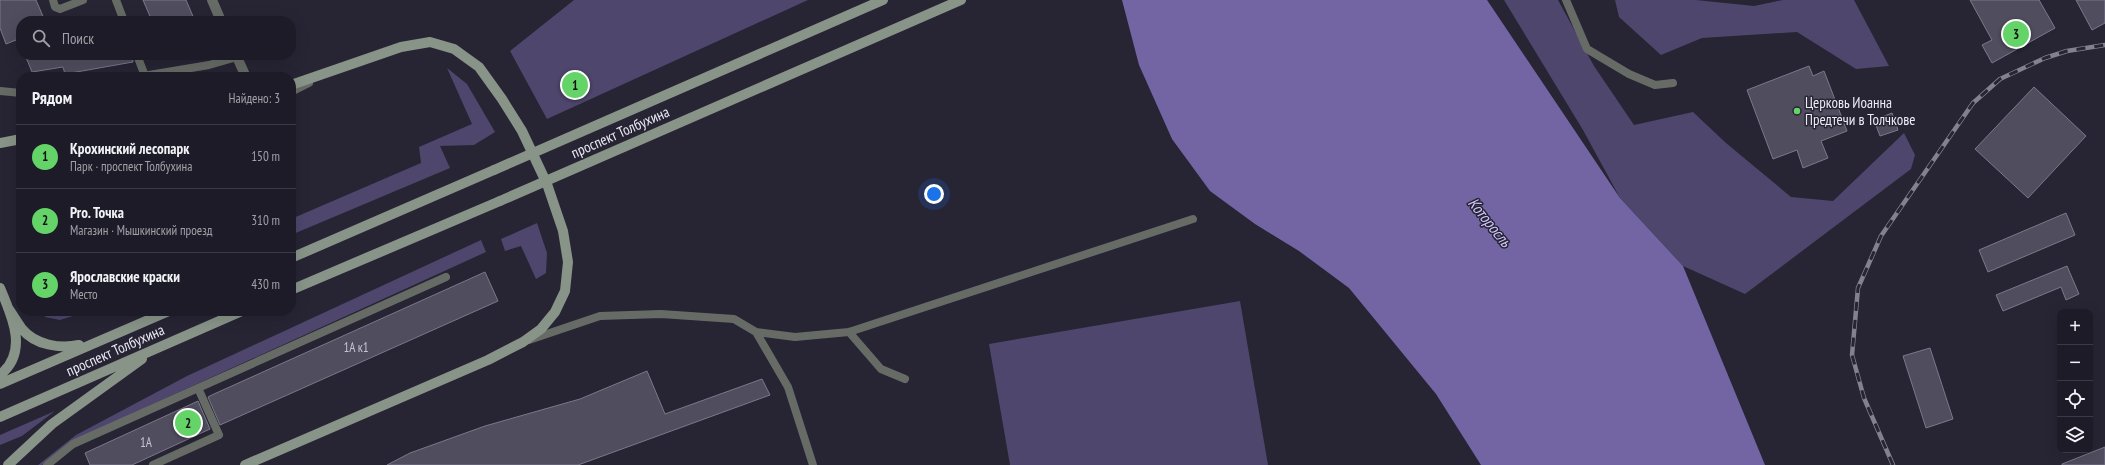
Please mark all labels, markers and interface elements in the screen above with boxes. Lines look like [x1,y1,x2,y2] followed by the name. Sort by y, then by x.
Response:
[16,16,296,60] search box
[2003,19,2029,49] pin: 3
[30,27,52,49] icon: search
[62,29,94,48] text: Поиск
[562,70,588,100] pin: 1
[32,87,72,109] text: Рядом
[229,90,280,107] text: Найдено: 3
[1805,93,1915,129] place label: Церковь Иоанна Предтечи в Толчкове
[568,102,672,162] street label: проспект Толбухина
[1792,106,1802,116] marker: Церковь Иоанна Предтечи в Толчкове
[70,139,189,158] text: Крохинский лесопарк
[42,148,48,165] text: 1
[251,148,280,165] text: 150 m
[70,158,192,175] text: Парк · проспект Толбухина
[924,184,944,204] your location
[1464,193,1517,251] water label: Которосль
[70,203,124,222] text: Pro. Точка
[42,212,48,229] text: 2
[251,212,280,229] text: 310 m
[70,222,212,239] text: Магазин · Мышкинский проезд
[70,267,180,286] text: Ярославские краски
[42,276,48,293] text: 3
[251,276,280,293] text: 430 m
[70,286,98,303] text: Место
[2057,309,2093,453] map controls
[2057,309,2093,345] button: +
[63,320,167,380] street label: проспект Толбухина
[343,339,369,356] house number: 1А к1
[2057,345,2093,381] button: −
[2057,381,2093,417] button: locate
[175,408,201,438] pin: 2
[2057,417,2093,453] button: layers
[140,434,153,451] house number: 1А

